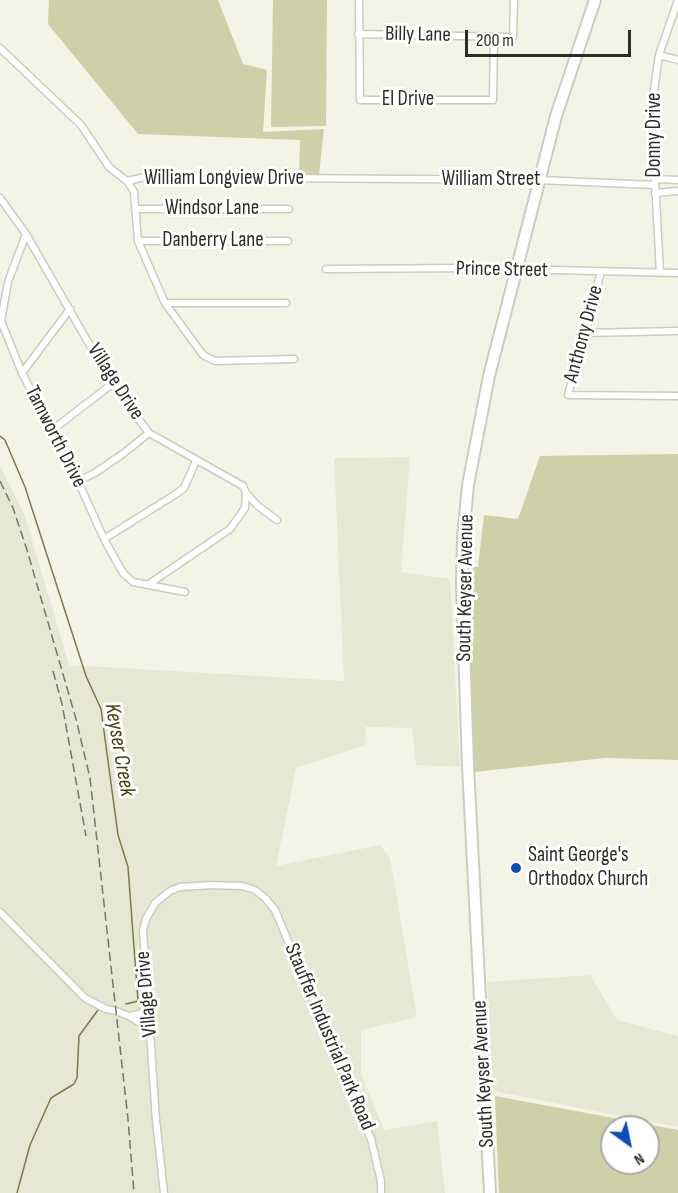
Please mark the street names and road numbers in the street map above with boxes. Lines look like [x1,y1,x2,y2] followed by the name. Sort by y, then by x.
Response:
[385,22,451,48] street label: Billy Lane
[382,87,434,113] street label: El Drive
[642,92,668,178] street label: Donny Drive
[144,166,304,192] street label: William Longview Drive
[442,167,540,193] street label: William Street
[165,196,259,222] street label: Windsor Lane
[162,228,264,254] street label: Danberry Lane
[456,257,548,283] street label: Prince Street
[559,283,609,385] street label: Anthony Drive
[81,339,149,425] street label: Village Drive
[19,382,91,492] street label: Tamworth Drive
[452,514,480,662] street label: South Keyser Avenue
[278,940,380,1134] street label: Stauffer Industrial Park Road
[131,950,163,1038] street label: Village Drive
[468,1000,500,1148] street label: South Keyser Avenue

